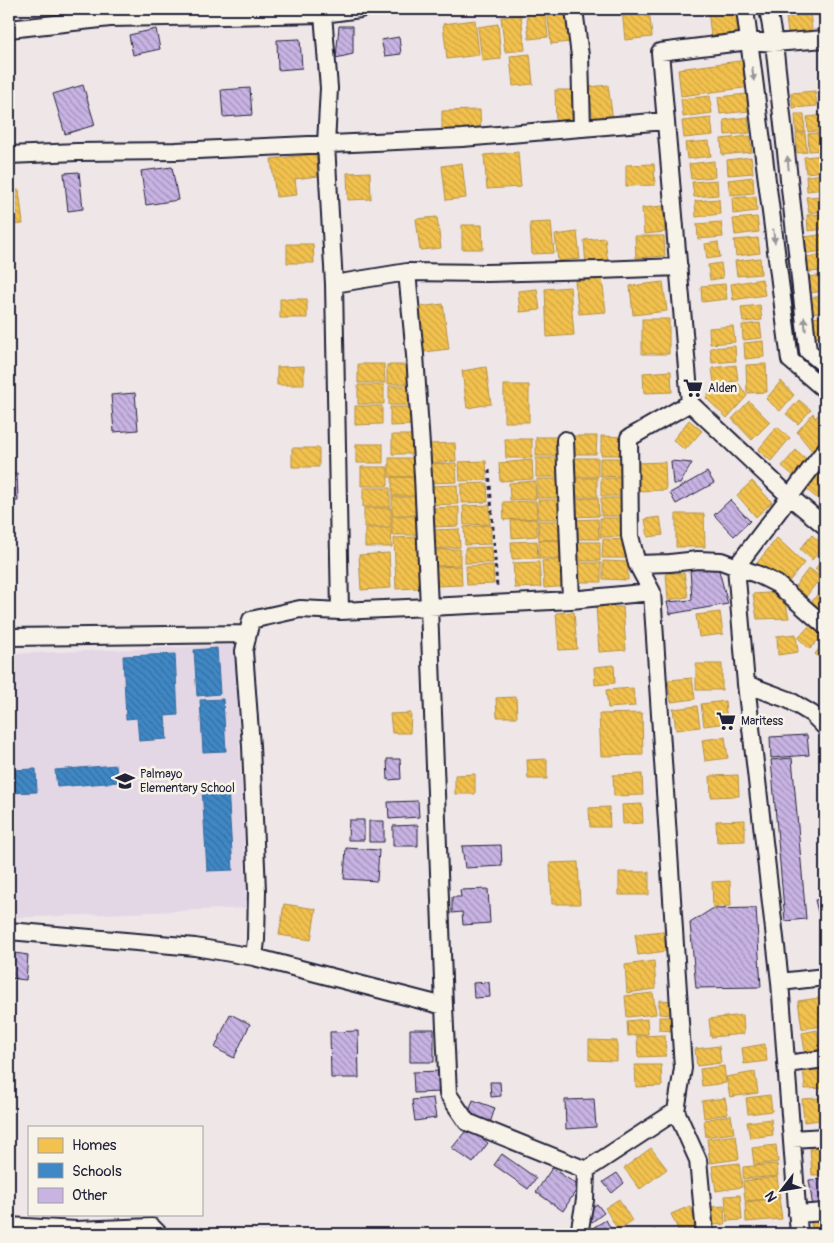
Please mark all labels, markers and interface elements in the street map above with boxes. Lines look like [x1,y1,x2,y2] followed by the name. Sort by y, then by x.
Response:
[750,67,758,83] one-way arrow
[784,154,792,170] one-way arrow
[770,228,778,244] one-way arrow
[801,316,809,332] one-way arrow
[682,377,704,399] supermarket icon: Alden
[708,381,737,396] place label: Alden
[715,710,737,732] supermarket icon: Maritess
[741,714,784,729] place label: Maritess
[140,767,235,796] place label: Palmayo Elementary School
[114,770,136,792] school or university icon: Palmayo Elementary School
[28,1126,202,1216] legend
[72,1136,117,1155] text: Homes
[72,1162,122,1181] text: Schools
[756,1166,806,1216] north arrow
[72,1186,108,1205] text: Other
[762,1188,781,1205] text: N

